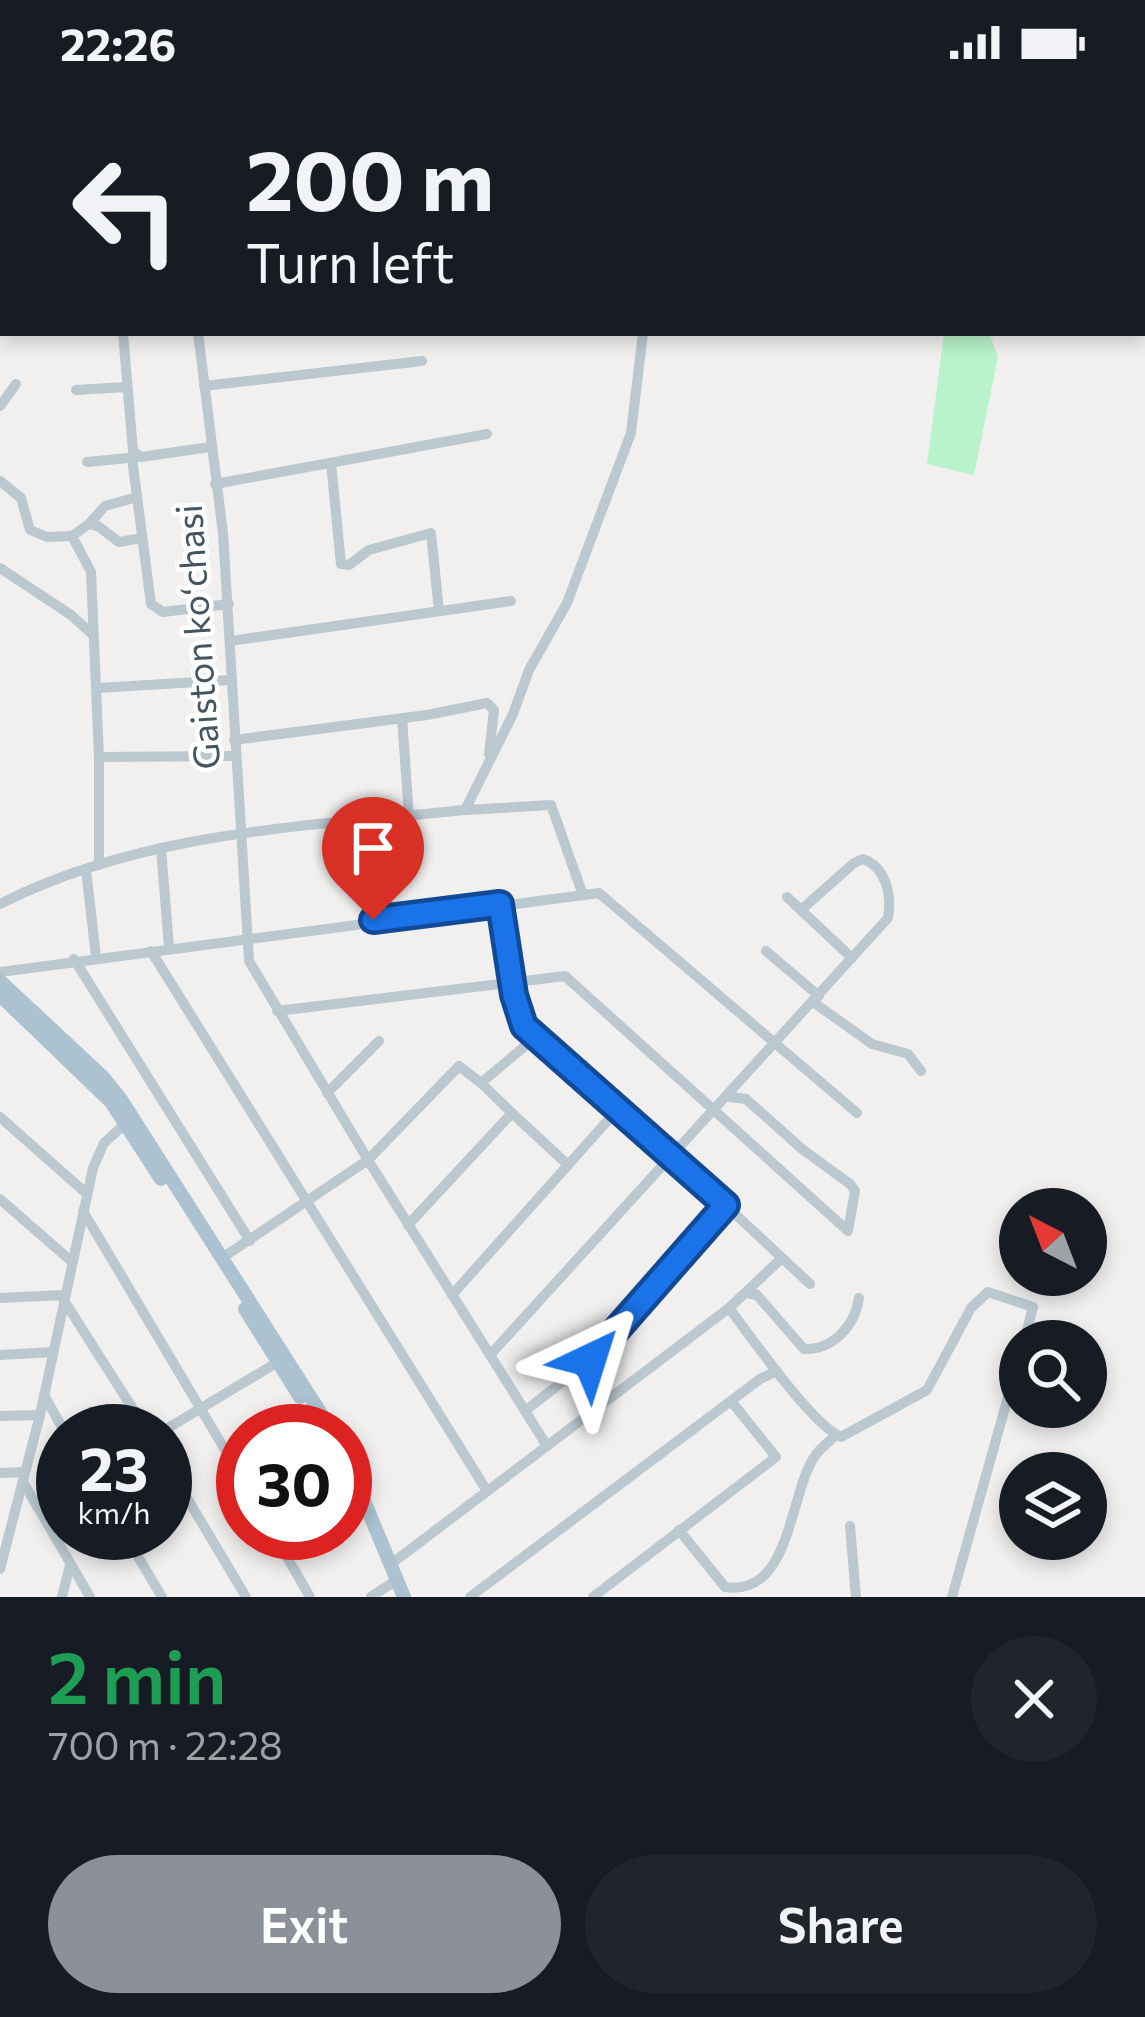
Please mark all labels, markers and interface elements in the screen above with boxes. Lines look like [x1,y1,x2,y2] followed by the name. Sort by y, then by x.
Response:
[60,15,176,70] text: 22:26
[246,126,494,228] text: 200 m
[48,132,204,288] icon: left
[246,228,454,294] text: Turn left
[165,503,227,771] street label: Gaiston koʻchasi
[322,797,424,920] pin
[340,815,406,881] icon: arrive
[999,1188,1107,1296] north arrow
[999,1188,1107,1560] map controls
[527,1297,653,1423] position arrow
[999,1320,1107,1428] button: search
[216,1404,372,1560] speed limit sign: 30
[79,1430,149,1503] text: 23
[999,1452,1107,1560] button: layers
[78,1493,150,1530] text: km/h
[48,1631,226,1719] text: 2 min
[971,1636,1097,1762] button: close
[48,1720,283,1768] text: 700 m · 22:28
[48,1855,561,1993] button: Exit
[585,1855,1097,1993] button: Share

